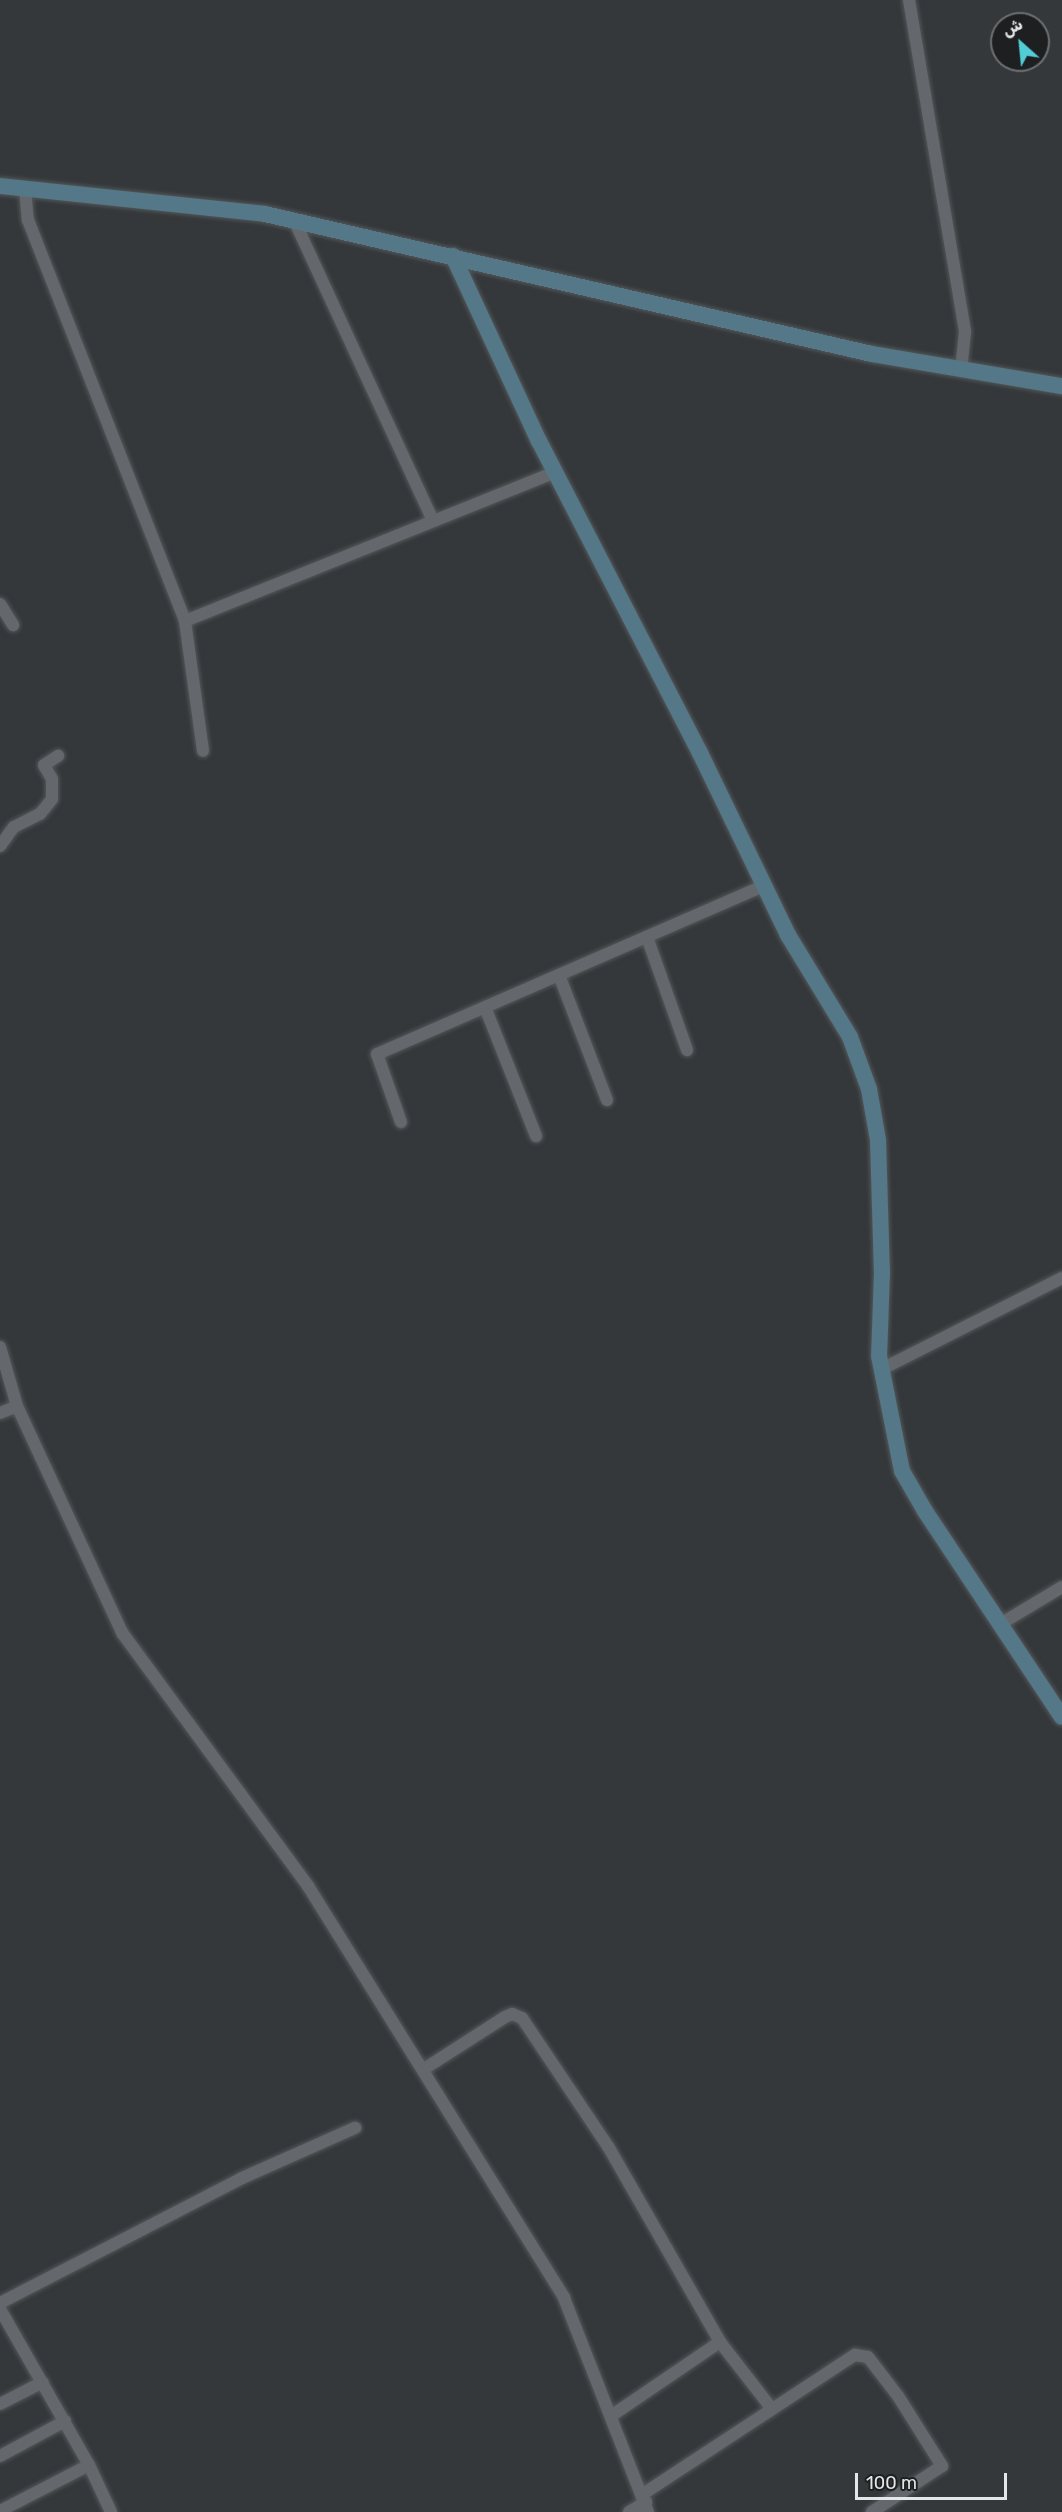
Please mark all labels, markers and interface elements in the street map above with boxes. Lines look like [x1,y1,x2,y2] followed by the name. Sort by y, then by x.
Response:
[990,12,1050,72] north arrow
[999,14,1026,40] text: ش
[858,2461,1010,2499] scale bar
[866,2472,917,2494] text: 100 m

